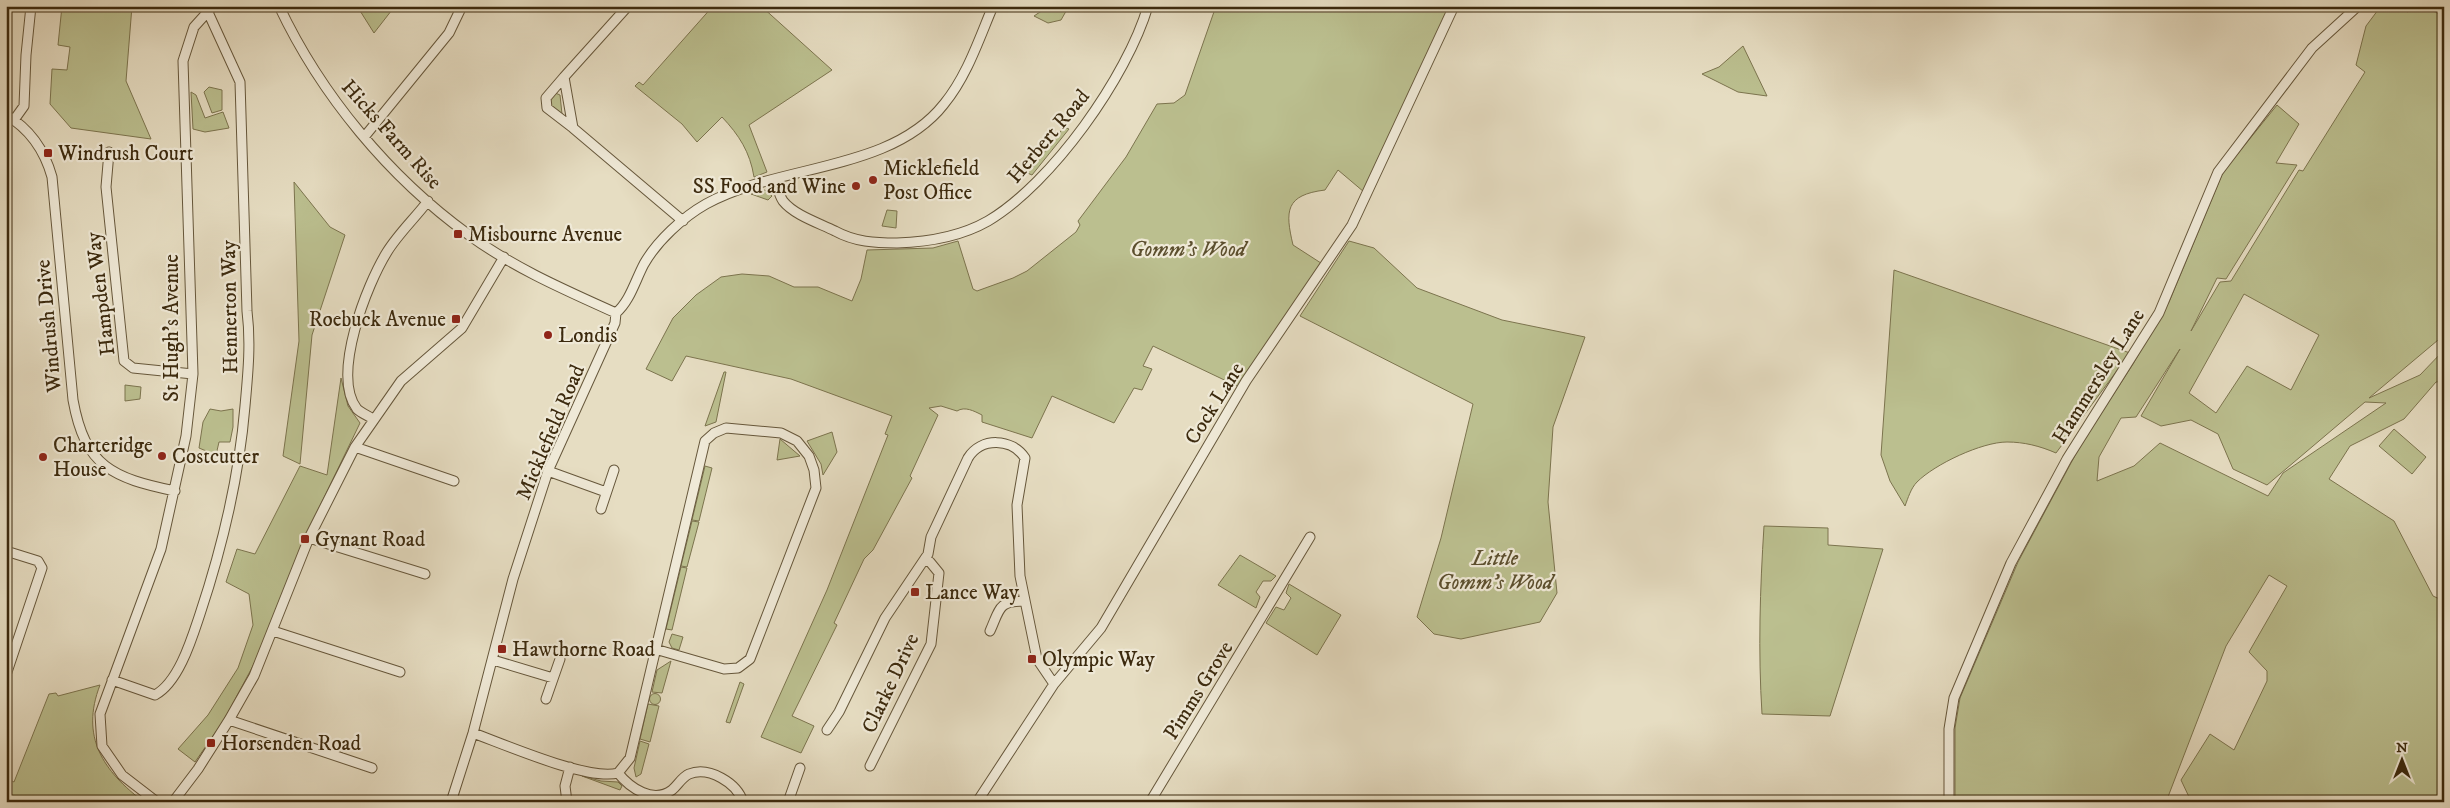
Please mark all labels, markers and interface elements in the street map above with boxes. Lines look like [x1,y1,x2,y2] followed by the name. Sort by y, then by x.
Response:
[335,75,447,195] street label: Hicks Farm Rise
[1002,84,1096,189] street label: Herbert Road
[57,141,194,167] place label: Windrush Court
[42,147,54,159] marker: Windrush Court
[883,156,980,206] place label: Micklefield Post Office
[693,174,846,200] place label: SS Food and Wine
[867,174,879,186] marker: Micklefield Post Office
[850,180,862,192] marker: SS Food and Wine
[468,222,623,248] place label: Misbourne Avenue
[452,228,464,240] marker: Misbourne Avenue
[80,230,121,357] street label: Hampden Way
[1130,237,1249,263] park label: Gomm's Wood
[216,239,244,374] street label: Hennerton Way
[159,254,185,402] street label: St Hugh's Avenue
[30,258,68,394] street label: Windrush Drive
[2047,304,2151,449] street label: Hammersley Lane
[309,307,446,333] place label: Roebuck Avenue
[450,313,462,325] marker: Roebuck Avenue
[558,323,617,349] place label: Londis
[542,329,554,341] marker: Londis
[1180,357,1250,449] street label: Cock Lane
[511,360,591,504] street label: Micklefield Road
[53,433,153,483] place label: Charteridge House
[172,444,259,470] place label: Costcutter
[156,450,168,462] marker: Costcutter
[37,451,49,463] marker: Charteridge House
[315,527,426,553] place label: Gynant Road
[299,533,311,545] marker: Gynant Road
[1437,546,1556,596] park label: Little Gomm's Wood
[925,580,1020,606] place label: Lance Way
[909,586,921,598] marker: Lance Way
[856,629,925,737] street label: Clarke Drive
[1158,636,1240,745] street label: Pimms Grove
[512,637,656,663] place label: Hawthorne Road
[496,643,508,655] marker: Hawthorne Road
[1042,647,1156,673] place label: Olympic Way
[1026,653,1038,665] marker: Olympic Way
[221,731,362,757] place label: Horsenden Road
[2378,736,2428,786] north arrow
[205,737,217,749] marker: Horsenden Road
[2396,739,2408,757] text: N

